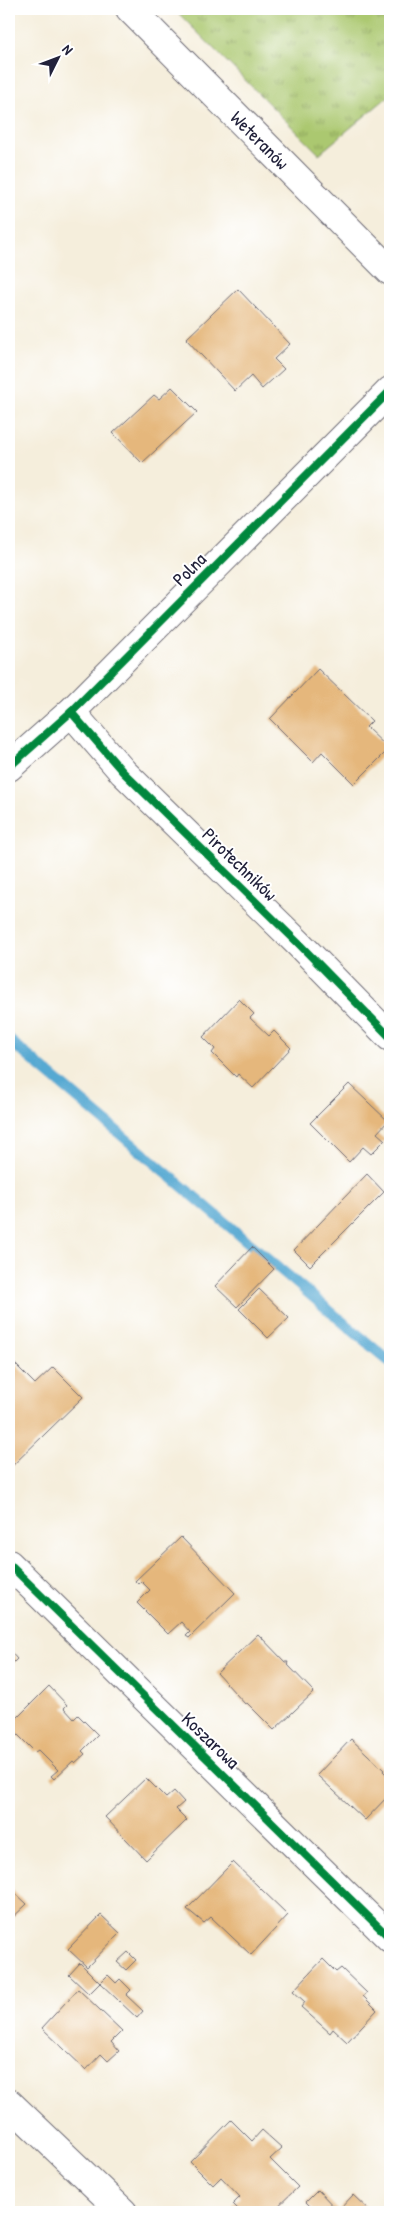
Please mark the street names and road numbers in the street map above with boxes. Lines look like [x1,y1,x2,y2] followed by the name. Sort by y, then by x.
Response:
[225,105,295,175] street label: Weteranów
[166,546,212,592] street label: Polna
[197,822,283,906] street label: Pirotechników
[176,1706,246,1775] street label: Koszarowa

